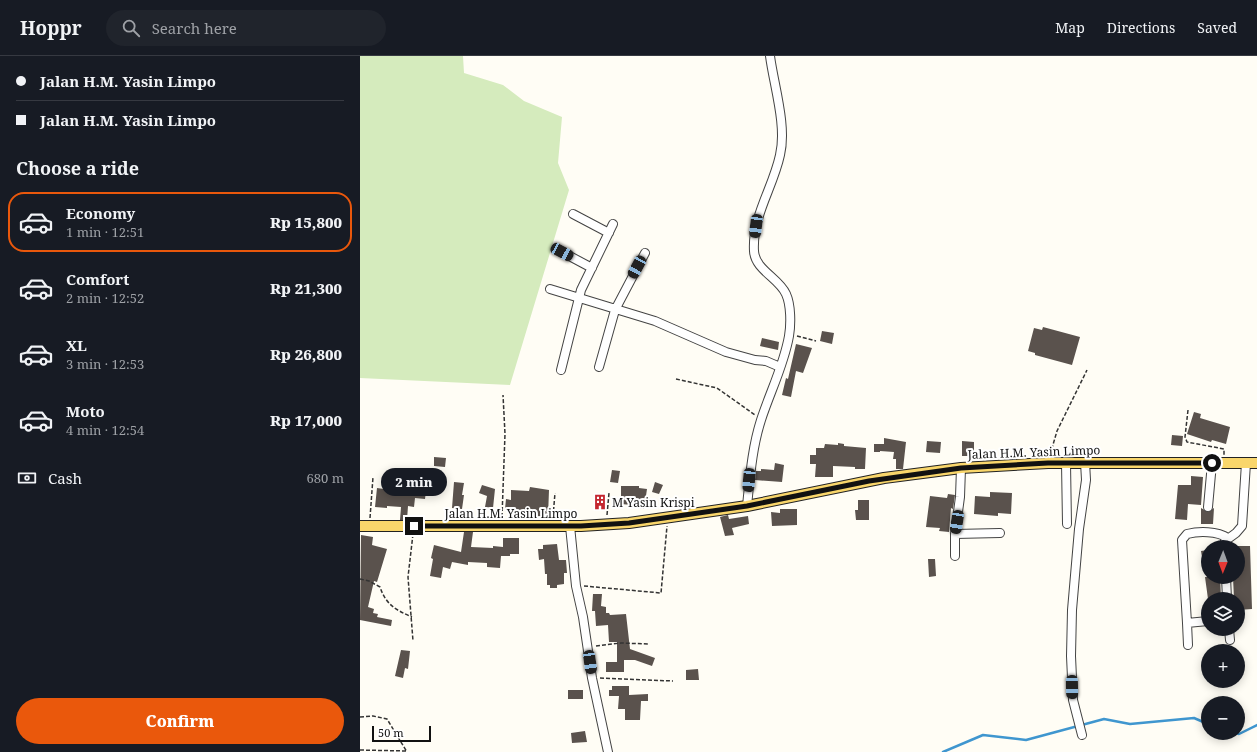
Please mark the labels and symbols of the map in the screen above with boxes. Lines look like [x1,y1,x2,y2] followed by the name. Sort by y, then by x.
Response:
[749,213,763,239] car
[549,241,575,263] car
[626,254,648,280] car
[966,441,1101,463] street label: Jalan H.M. Yasin Limpo
[1203,454,1221,472] route start
[381,468,447,496] callout: 2 min
[742,468,756,492] car
[591,493,609,511] building icon: M Yasin Krispi
[612,494,695,511] place label: M Yasin Krispi
[444,505,578,522] street label: Jalan H.M. Yasin Limpo
[949,509,965,535] car
[405,517,423,535] route end
[1201,540,1245,584] north arrow
[582,649,598,675] car
[1066,675,1078,699] car
[372,724,431,743] scale bar

